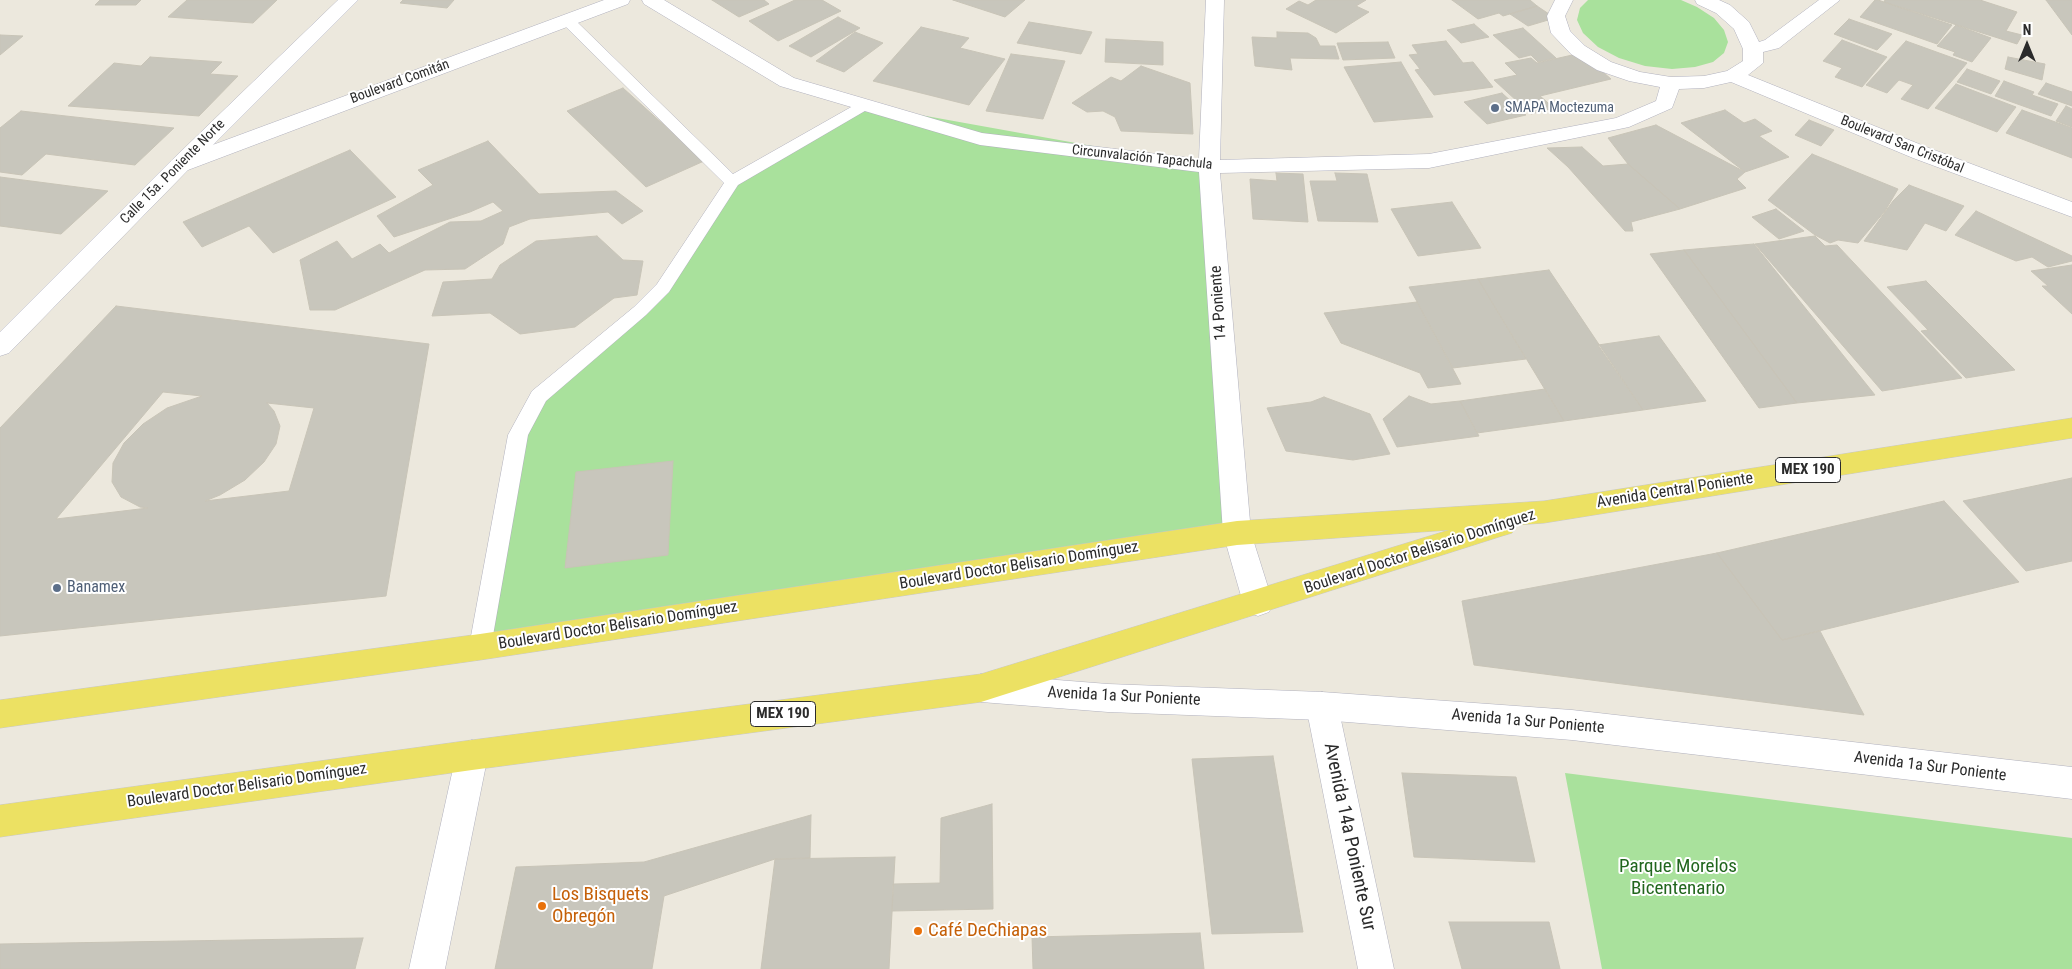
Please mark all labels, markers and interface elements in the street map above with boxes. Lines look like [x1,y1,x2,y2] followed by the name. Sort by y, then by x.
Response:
[2002,20,2052,70] north arrow
[2023,22,2031,38] text: N
[348,56,452,108] street label: Boulevard Comitán
[1505,100,1614,116] place label: SMAPA Moctezuma
[1489,102,1501,114] marker: SMAPA Moctezuma
[1838,113,1966,177] street label: Boulevard San Cristóbal
[117,116,229,228] street label: Calle 15a. Poniente Norte
[1071,142,1213,174] street label: Circunvalación Tapachula
[1207,265,1231,341] street label: 14 Poniente
[1776,458,1840,482] road number: MEX 190
[1595,469,1755,513] street label: Avenida Central Poniente
[1302,506,1538,598] street label: Boulevard Doctor Belisario Domínguez
[898,538,1140,594] street label: Boulevard Doctor Belisario Domínguez
[67,578,125,598] place label: Banamex
[51,582,63,594] marker: Banamex
[497,598,739,654] street label: Boulevard Doctor Belisario Domínguez
[1047,683,1201,711] street label: Avenida 1a Sur Poniente
[750,702,816,726] road number: MEX 190
[1451,706,1605,738] street label: Avenida 1a Sur Poniente
[1318,741,1380,933] street label: Avenida 14a Poniente Sur
[1853,748,2007,786] street label: Avenida 1a Sur Poniente
[126,760,368,812] street label: Boulevard Doctor Belisario Domínguez
[1619,856,1737,900] park label: Parque Morelos Bicentenario
[552,884,649,928] place label: Los Bisquets Obregón
[536,900,548,912] marker: Los Bisquets Obregón
[928,920,1047,942] place label: Café DeChiapas
[912,925,924,937] marker: Café DeChiapas

